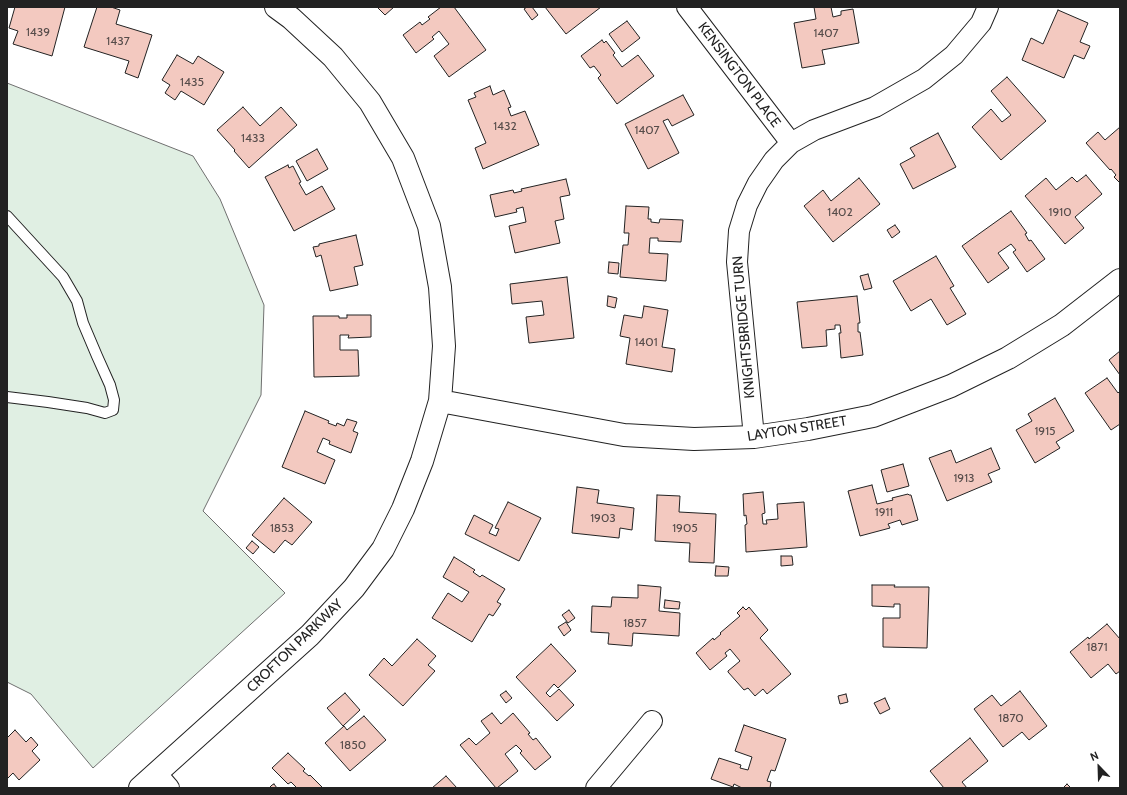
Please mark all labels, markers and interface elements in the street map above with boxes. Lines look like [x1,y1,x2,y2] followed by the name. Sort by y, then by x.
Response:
[694,19,784,131] street label: KENSINGTON PLACE
[26,25,50,39] house number: 1439
[813,26,839,40] house number: 1407
[106,34,130,48] house number: 1437
[180,75,204,89] house number: 1435
[493,119,517,133] house number: 1432
[634,123,660,137] house number: 1407
[241,131,265,145] house number: 1433
[827,205,853,219] house number: 1402
[1048,205,1072,219] house number: 1910
[729,255,759,399] street label: KNIGHTSBRIDGE TURN
[634,335,658,349] house number: 1401
[746,413,848,445] street label: LAYTON STREET
[1034,424,1056,438] house number: 1915
[953,471,975,485] house number: 1913
[875,505,893,519] house number: 1911
[590,511,616,525] house number: 1903
[270,521,294,535] house number: 1853
[672,521,698,535] house number: 1905
[243,596,347,696] street label: CROFTON PARKWAY
[623,616,647,630] house number: 1857
[1086,640,1108,654] house number: 1871
[998,711,1024,725] house number: 1870
[340,738,366,752] house number: 1850
[1079,747,1119,787] north arrow
[1088,748,1101,764] text: N

